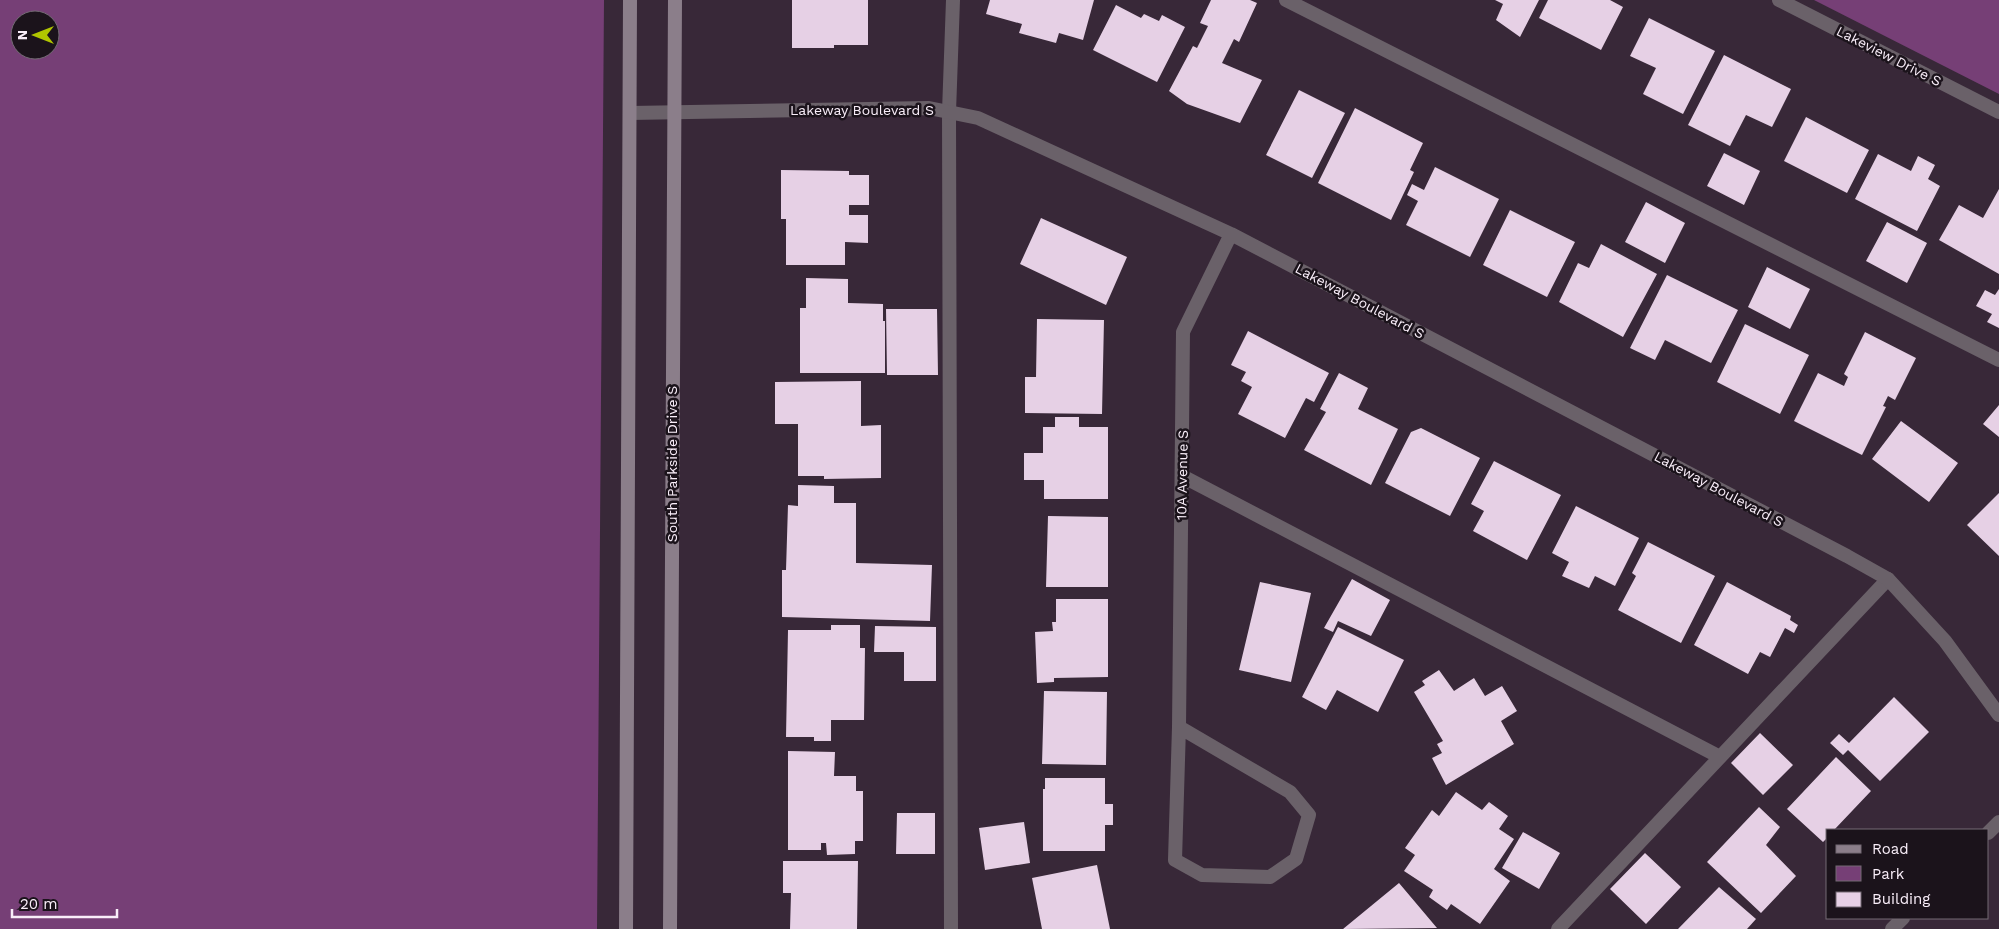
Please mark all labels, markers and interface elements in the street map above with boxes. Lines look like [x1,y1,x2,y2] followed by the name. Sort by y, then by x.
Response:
[10,10,60,60] north arrow
[1834,23,1944,89] street label: Lakeview Drive S
[14,30,30,40] text: N
[790,102,934,118] street label: Lakeway Boulevard S
[1293,260,1427,342] street label: Lakeway Boulevard S
[664,386,680,542] street label: South Parkside Drive S
[1173,430,1191,520] street label: 10A Avenue S
[1652,448,1786,530] street label: Lakeway Boulevard S
[1826,829,1989,919] legend
[1872,840,1909,858] text: Road
[1872,865,1905,883] text: Park
[12,886,118,918] scale bar
[1872,890,1930,908] text: Building
[20,895,58,913] text: 20 m

